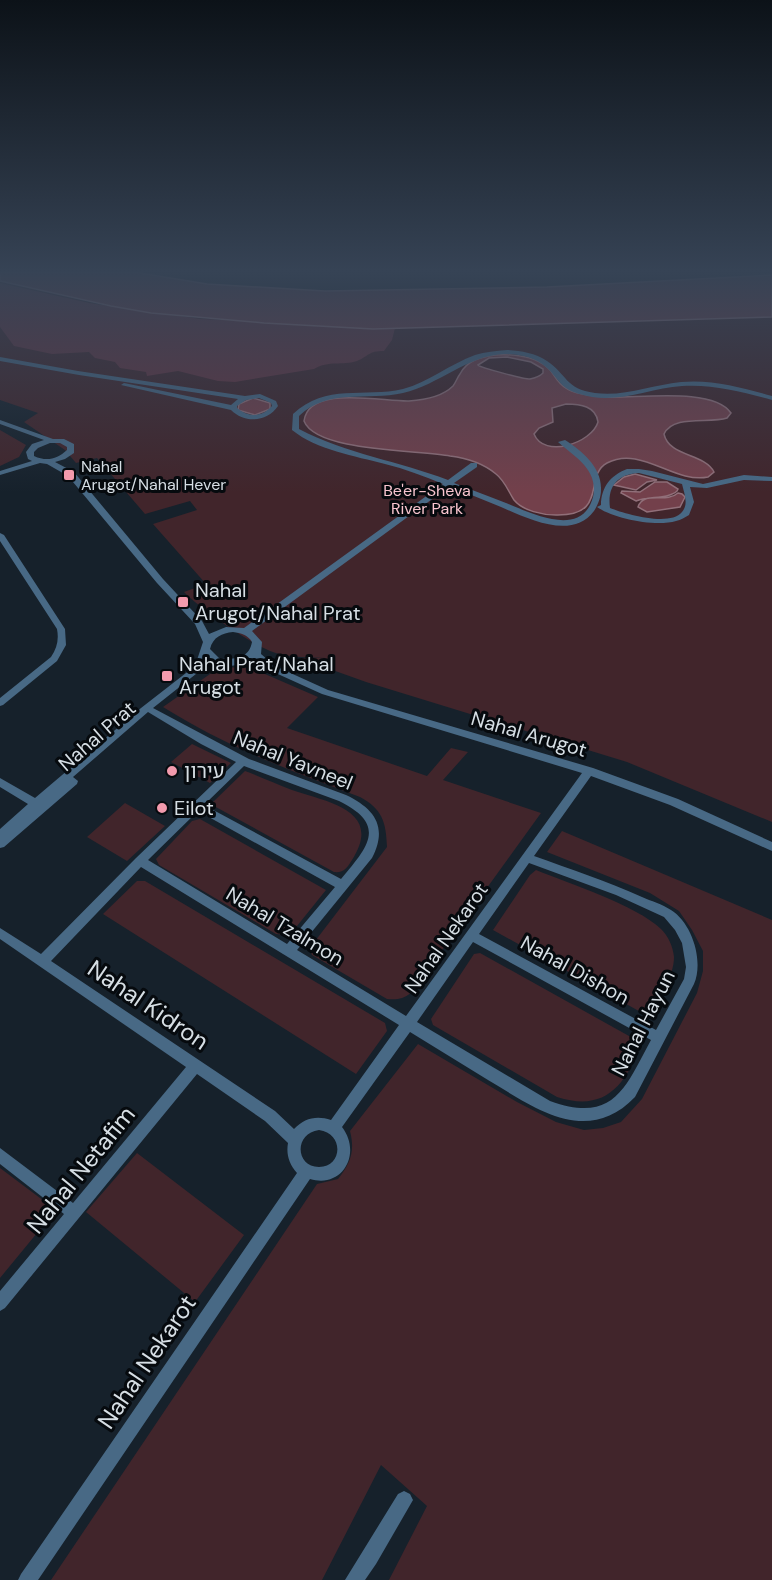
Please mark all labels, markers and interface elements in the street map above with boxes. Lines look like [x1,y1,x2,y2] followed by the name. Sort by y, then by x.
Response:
[81,456,226,495] place label: Nahal Arugot/Nahal Hever
[62,468,76,482] marker: Nahal Arugot/Nahal Hever
[383,480,471,519] park label: Be'er-Sheva River Park
[195,577,361,626] place label: Nahal Arugot/Nahal Prat
[176,595,190,609] marker: Nahal Arugot/Nahal Prat
[179,651,334,700] place label: Nahal Prat/Nahal Arugot
[160,669,174,683] marker: Nahal Prat/Nahal Arugot
[53,695,141,777] street label: Nahal Prat
[468,705,590,763] street label: Nahal Arugot
[229,724,357,796] street label: Nahal Yavneel
[184,758,224,784] place label: עירון
[165,764,179,778] marker: עירון
[174,795,214,821] place label: Eilot
[155,801,169,815] marker: Eilot
[398,877,494,998] street label: Nahal Nekarot
[221,881,349,971] street label: Nahal Tzalmon
[516,929,634,1011] street label: Nahal Dishon
[82,953,215,1056] street label: Nahal Kidron
[605,966,681,1080] street label: Nahal Hayun
[20,1100,142,1240] street label: Nahal Netafim
[90,1289,203,1435] street label: Nahal Nekarot

